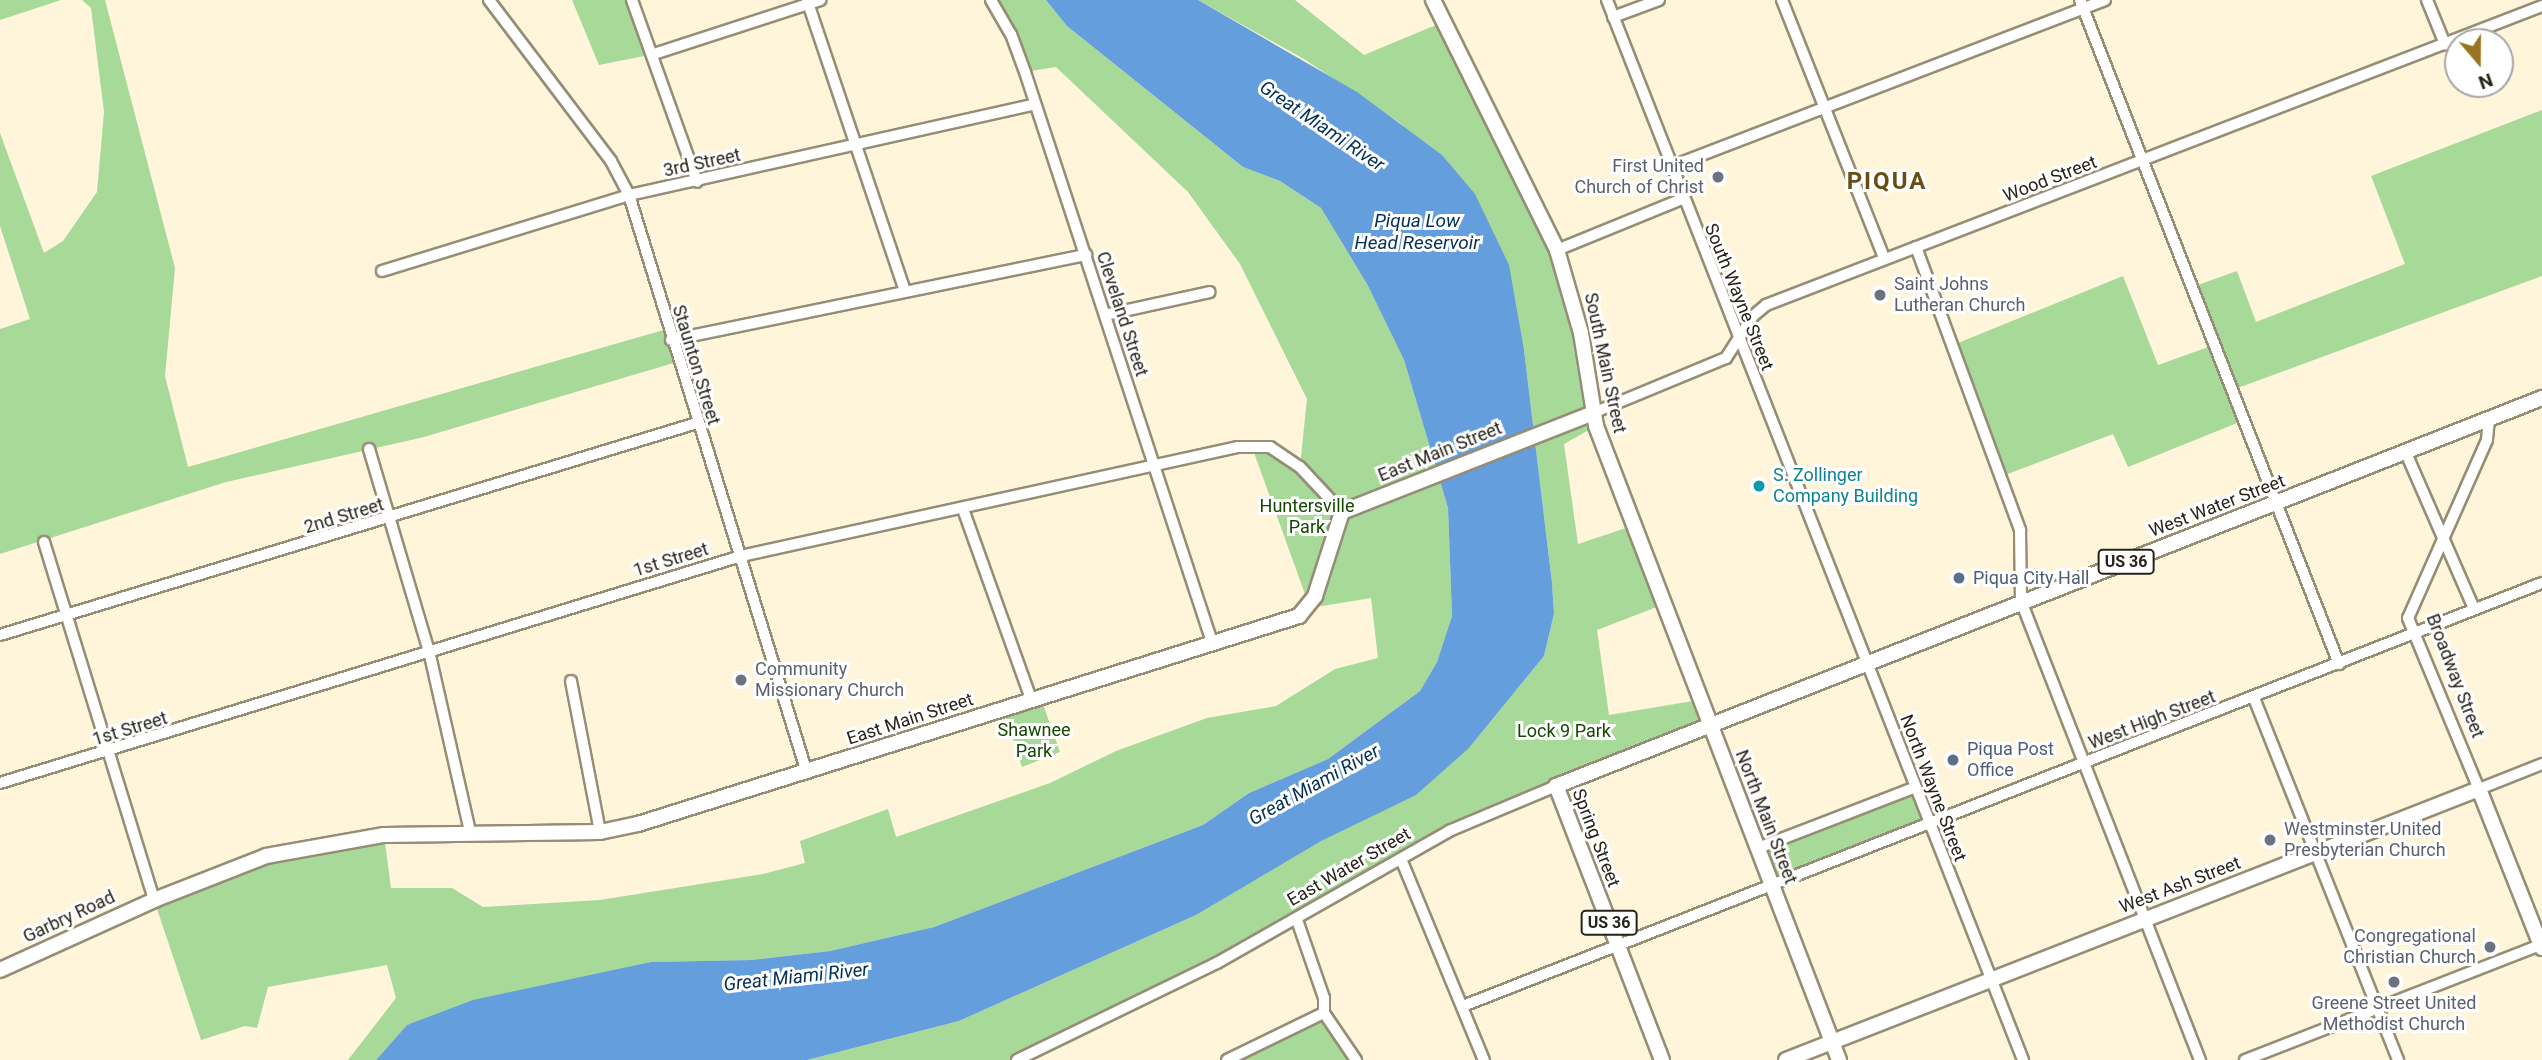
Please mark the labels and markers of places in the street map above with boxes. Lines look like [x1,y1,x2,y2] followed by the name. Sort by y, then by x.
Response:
[1574,156,1704,198] place label: First United Church of Christ
[1710,169,1726,185] marker: First United Church of Christ
[1894,274,2025,316] place label: Saint Johns Lutheran Church
[1872,287,1888,303] marker: Saint Johns Lutheran Church
[1773,465,1918,508] place label: S. Zollinger Company Building
[1751,478,1767,494] marker: S. Zollinger Company Building
[1973,567,2089,589] place label: Piqua City Hall
[1951,570,1967,586] marker: Piqua City Hall
[755,659,904,702] place label: Community Missionary Church
[733,672,749,688] marker: Community Missionary Church
[1967,739,2054,782] place label: Piqua Post Office
[1945,752,1961,768] marker: Piqua Post Office
[2284,819,2446,862] place label: Westminster United Presbyterian Church
[2262,832,2278,848] marker: Westminster United Presbyterian Church
[2343,926,2476,968] place label: Congregational Christian Church
[2482,939,2498,955] marker: Congregational Christian Church
[2386,974,2402,990] marker: Greene Street United Methodist Church
[2312,993,2476,1036] place label: Greene Street United Methodist Church

